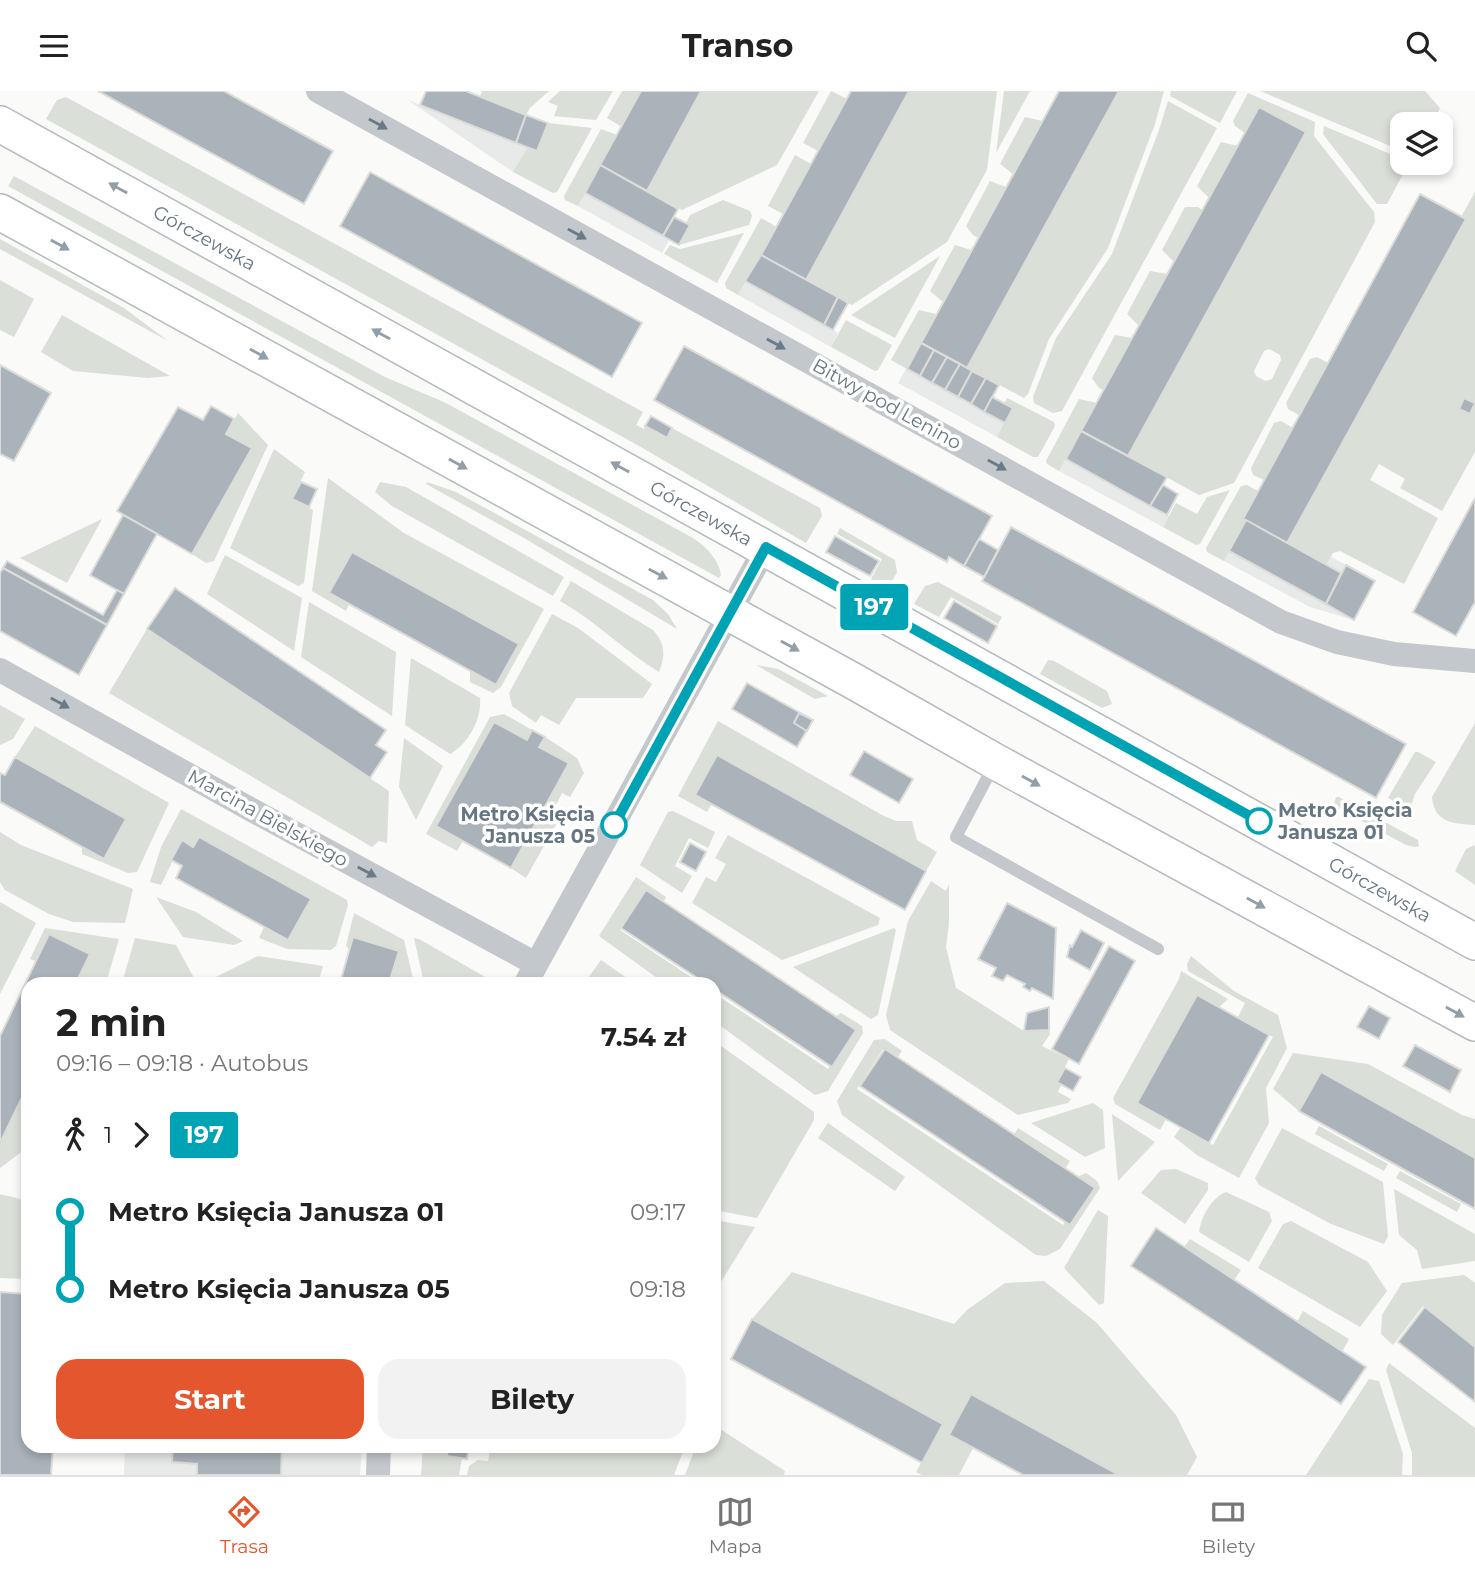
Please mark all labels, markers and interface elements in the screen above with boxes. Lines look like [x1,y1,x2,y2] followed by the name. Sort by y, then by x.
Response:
[682,26,793,65] text: Transo
[35,27,73,65] icon: menu
[1402,27,1440,65] icon: search
[1390,112,1453,175] map controls
[1390,112,1453,175] button: layers
[368,118,388,130] one-way arrow
[108,183,128,194] one-way arrow
[149,200,260,275] street label: Górczewska
[567,228,587,240] one-way arrow
[50,239,69,251] one-way arrow
[371,328,391,340] one-way arrow
[766,338,786,350] one-way arrow
[249,349,269,360] one-way arrow
[809,354,965,454] street label: Bitwy pod Lenino
[449,458,468,470] one-way arrow
[988,458,1008,470] one-way arrow
[611,461,630,473] one-way arrow
[646,475,757,551] street label: Górczewska
[648,568,667,580] one-way arrow
[834,584,914,630] line badge: 197
[854,592,894,621] text: 197
[780,640,800,652] one-way arrow
[50,697,70,709] one-way arrow
[184,764,352,872] street label: Marcina Bielskiego
[1022,775,1041,787] one-way arrow
[1277,799,1412,844] place label: Metro Księcia Janusza 01
[461,803,595,848] place label: Metro Księcia Janusza 05
[1246,808,1272,834] marker: Metro Księcia Janusza 01
[601,812,627,838] marker: Metro Księcia Janusza 05
[1325,852,1435,927] street label: Górczewska
[357,865,377,877] one-way arrow
[1246,897,1265,909] one-way arrow
[56,999,167,1046] text: 2 min
[1446,1006,1465,1018] one-way arrow
[601,1021,686,1053] text: 7.54 zł
[56,1049,308,1077] text: 09:16 – 09:18 · Autobus
[56,1116,94,1154] icon: walk
[122,1116,160,1154] icon: forward
[184,1120,224,1149] text: 197
[104,1121,112,1149] text: 1
[108,1196,444,1228] text: Metro Księcia Janusza 01
[630,1198,686,1226] text: 09:17
[108,1273,450,1305] text: Metro Księcia Janusza 05
[629,1275,686,1303] text: 09:18
[56,1359,364,1439] button: Start
[378,1359,686,1439] button: Bilety
[220,1493,269,1558] tab: Trasa
[709,1493,762,1558] tab: Mapa
[1202,1493,1255,1558] tab: Bilety

